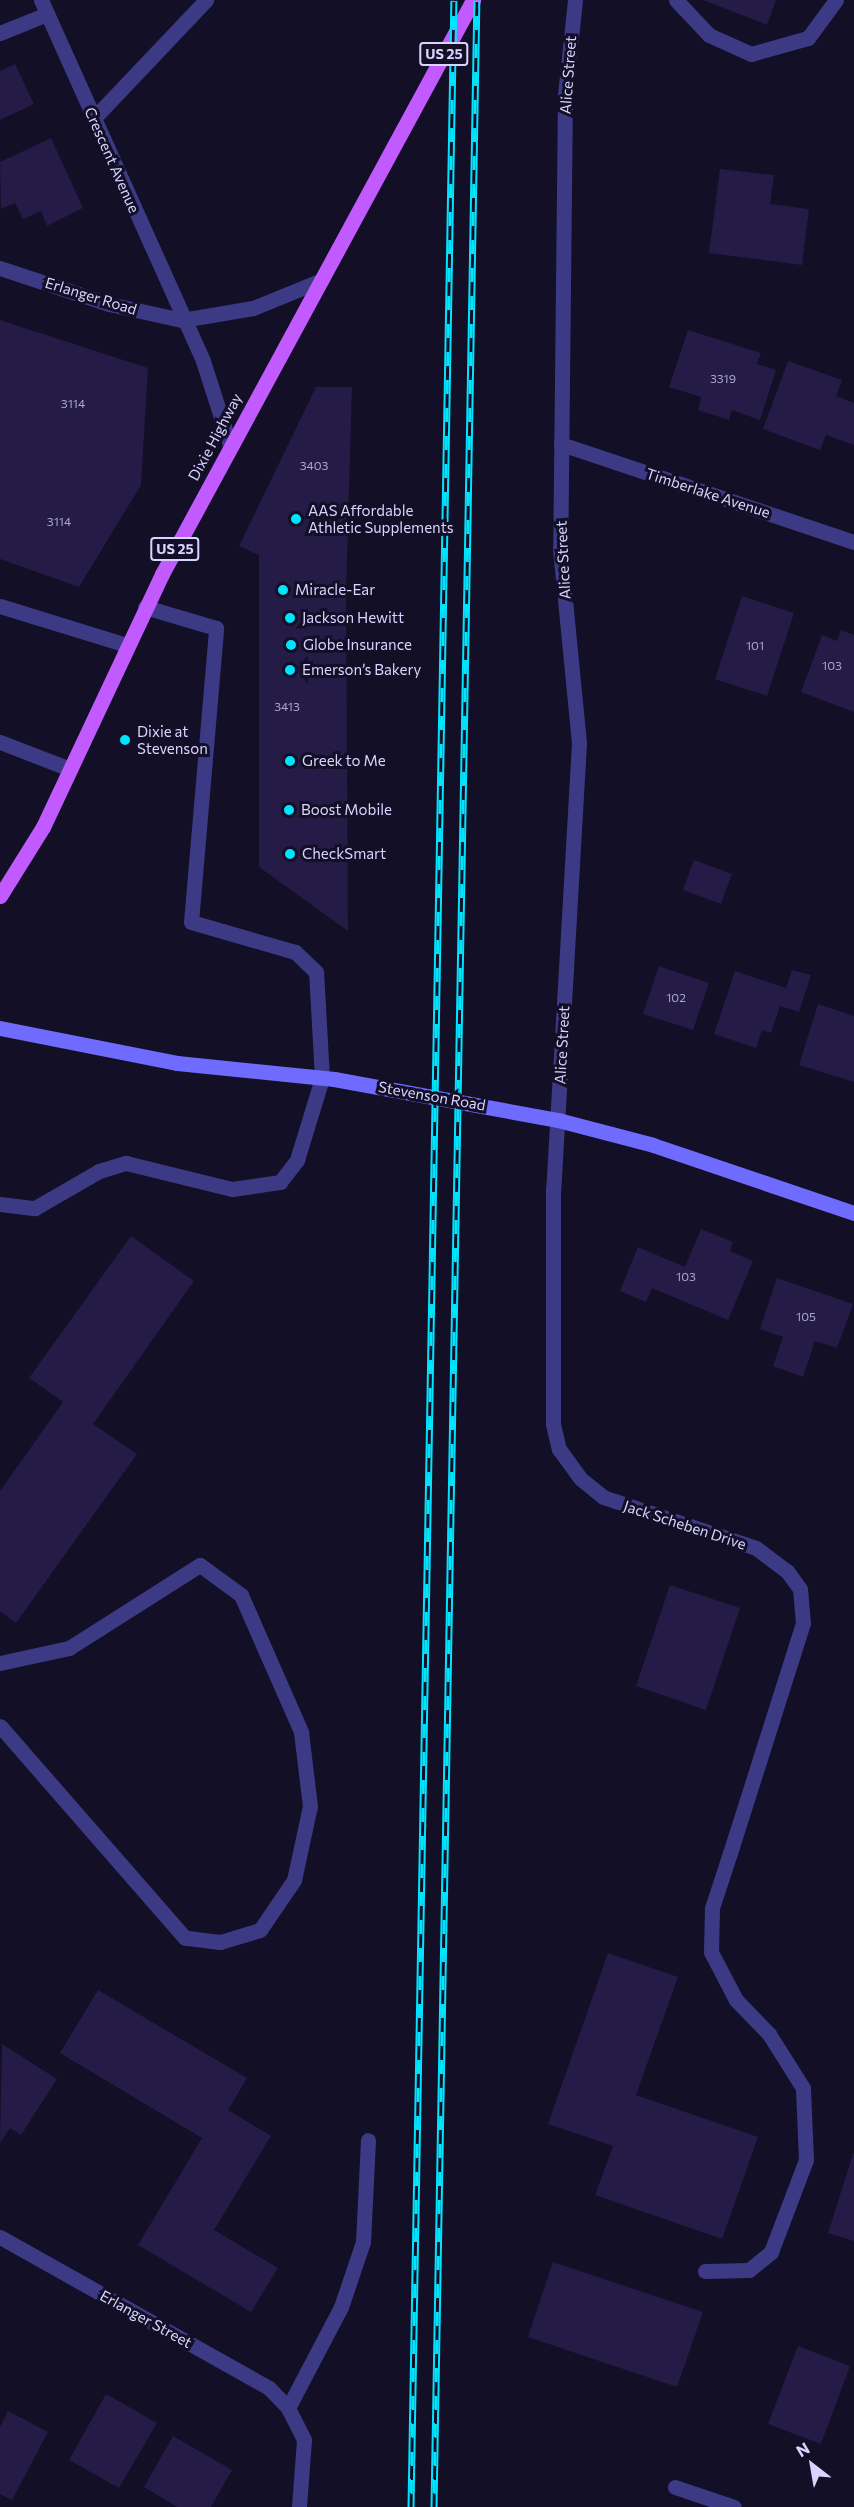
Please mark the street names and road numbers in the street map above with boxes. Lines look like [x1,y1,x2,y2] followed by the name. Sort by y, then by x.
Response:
[556,35,580,115] street label: Alice Street
[418,43,470,65] road number: US 25
[81,104,143,216] street label: Crescent Avenue
[43,274,139,318] street label: Erlanger Road
[184,390,246,484] street label: Dixie Highway
[644,464,772,522] street label: Timberlake Avenue
[552,520,574,600] street label: Alice Street
[150,538,201,560] road number: US 25
[551,1005,573,1085] street label: Alice Street
[377,1078,487,1114] street label: Stevenson Road
[621,1497,749,1553] street label: Jack Scheben Drive
[97,2286,195,2352] street label: Erlanger Street

